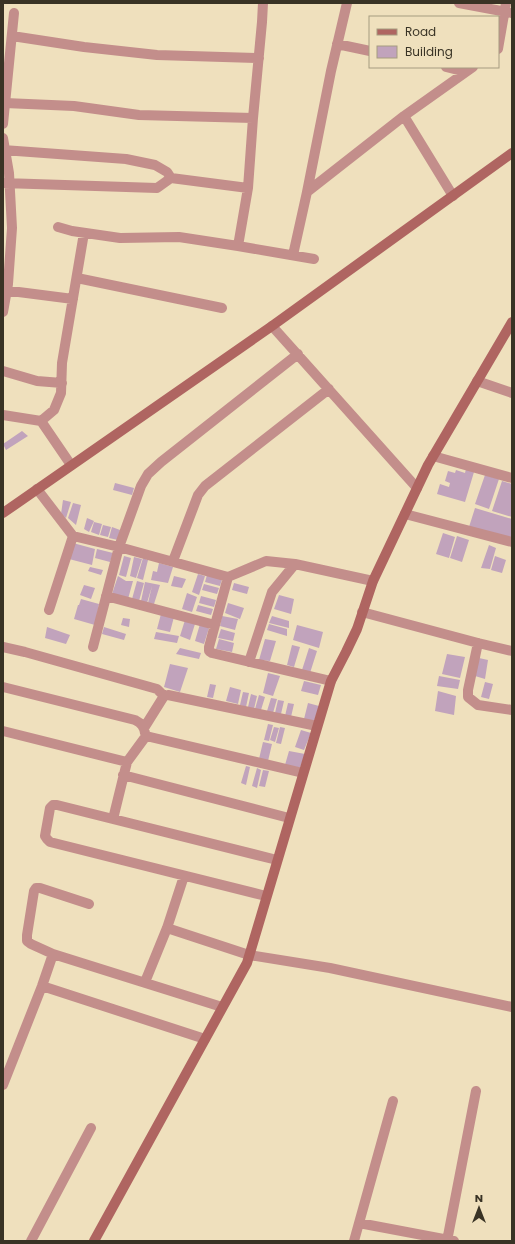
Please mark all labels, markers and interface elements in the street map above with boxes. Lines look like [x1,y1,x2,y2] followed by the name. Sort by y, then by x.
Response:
[369,16,499,68] legend
[405,23,436,40] text: Road
[405,43,453,60] text: Building
[459,1188,499,1228] north arrow
[475,1190,483,1206] text: N

